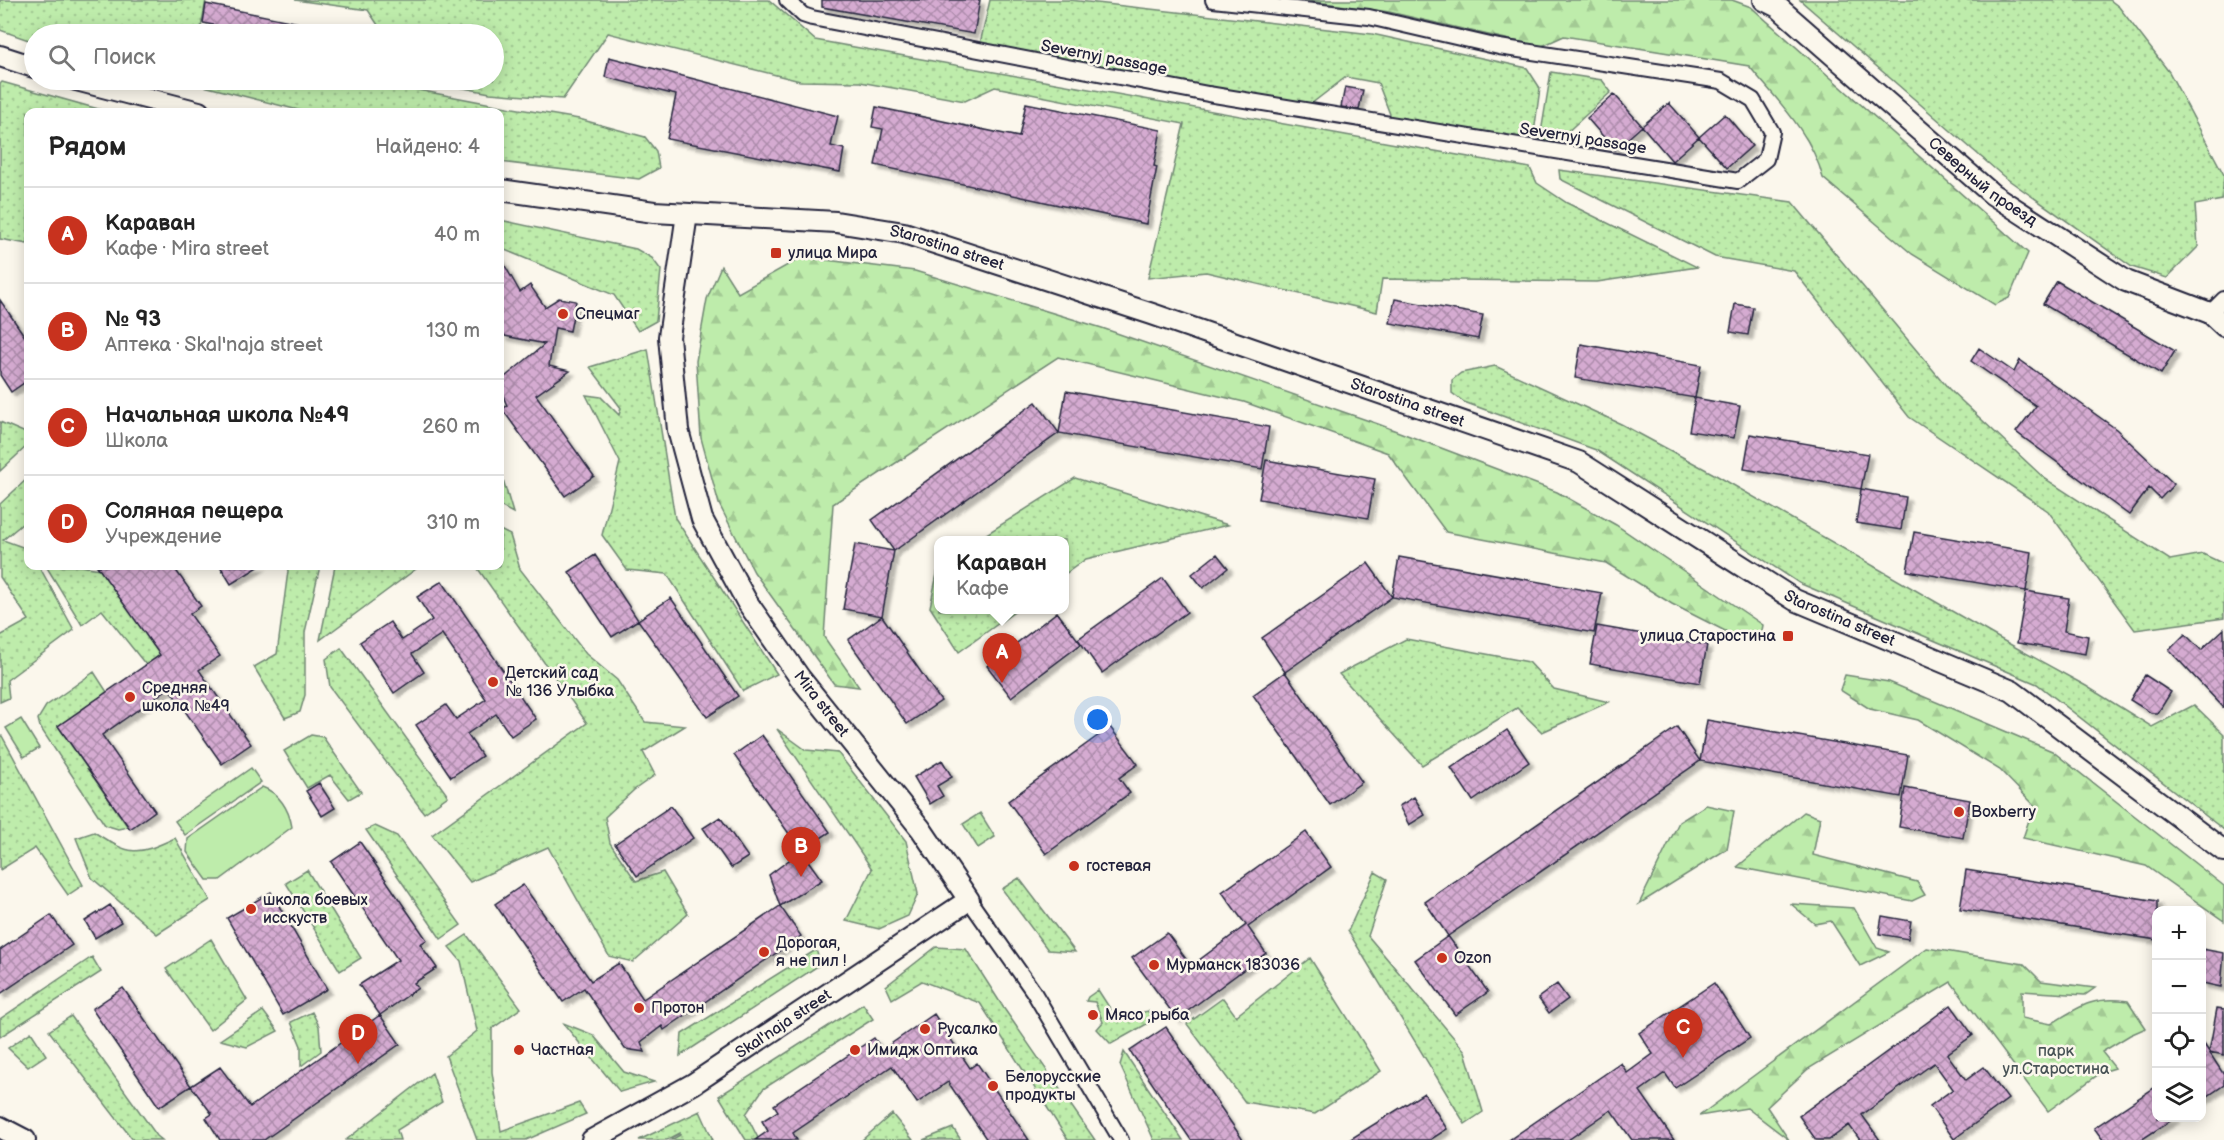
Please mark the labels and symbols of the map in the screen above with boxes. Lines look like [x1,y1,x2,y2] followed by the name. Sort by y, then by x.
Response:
[1039,36,1169,80] street label: Severnyj passage
[1518,120,1648,158] street label: Severnyj passage
[1924,133,2041,230] street label: Северный проезд
[888,221,1007,275] street label: Starostina street
[788,244,878,263] place label: улица Мира
[769,246,783,260] marker: улица Мира
[575,305,640,324] place label: Спецмаг
[556,307,570,321] marker: Спецмаг
[1348,374,1467,431] street label: Starostina street
[1780,586,1898,650] street label: Starostina street
[1640,627,1777,646] place label: улица Старостина
[1781,629,1795,643] marker: улица Старостина
[982,634,1022,683] pin: A
[505,664,615,701] place label: Детский сад № 136 Улыбка
[789,667,853,741] street label: Mira street
[486,675,500,689] marker: Детский сад № 136 Улыбка
[142,679,230,716] place label: Средняя школа №49
[123,690,137,704] marker: Средняя школа №49
[1083,705,1112,734] your location
[1971,803,2037,822] place label: Boxberry
[1952,805,1966,819] marker: Boxberry
[782,828,820,877] pin: B
[1086,857,1151,876] place label: гостевая
[1067,859,1081,873] marker: гостевая
[263,891,368,928] place label: школа боевых исскуств
[244,902,258,916] marker: школа боевых исскуств
[776,934,846,971] place label: Дорогая, я не пил !
[757,945,771,959] marker: Дорогая, я не пил !
[1454,949,1492,968] place label: Ozon
[1435,951,1449,965] marker: Ozon
[1166,956,1300,975] place label: Мурманск 183036
[1147,958,1161,972] marker: Мурманск 183036
[732,985,835,1063] street label: Skal'naja street
[651,999,705,1018] place label: Протон
[632,1001,646,1015] marker: Протон
[1105,1006,1190,1025] place label: Мясо ,рыба
[1086,1008,1100,1022] marker: Мясо ,рыба
[1664,1008,1702,1058] pin: C
[338,1014,378,1064] pin: D
[937,1020,997,1039] place label: Русалко
[918,1022,932,1036] marker: Русалко
[531,1041,594,1060] place label: Частная
[867,1041,979,1060] place label: Имидж Оптика
[2002,1042,2110,1079] park label: парк ул.Старостина
[512,1043,526,1057] marker: Частная
[848,1043,862,1057] marker: Имидж Оптика
[1005,1068,1101,1105] place label: Белорусские продукты
[986,1079,1000,1093] marker: Белорусские продукты

